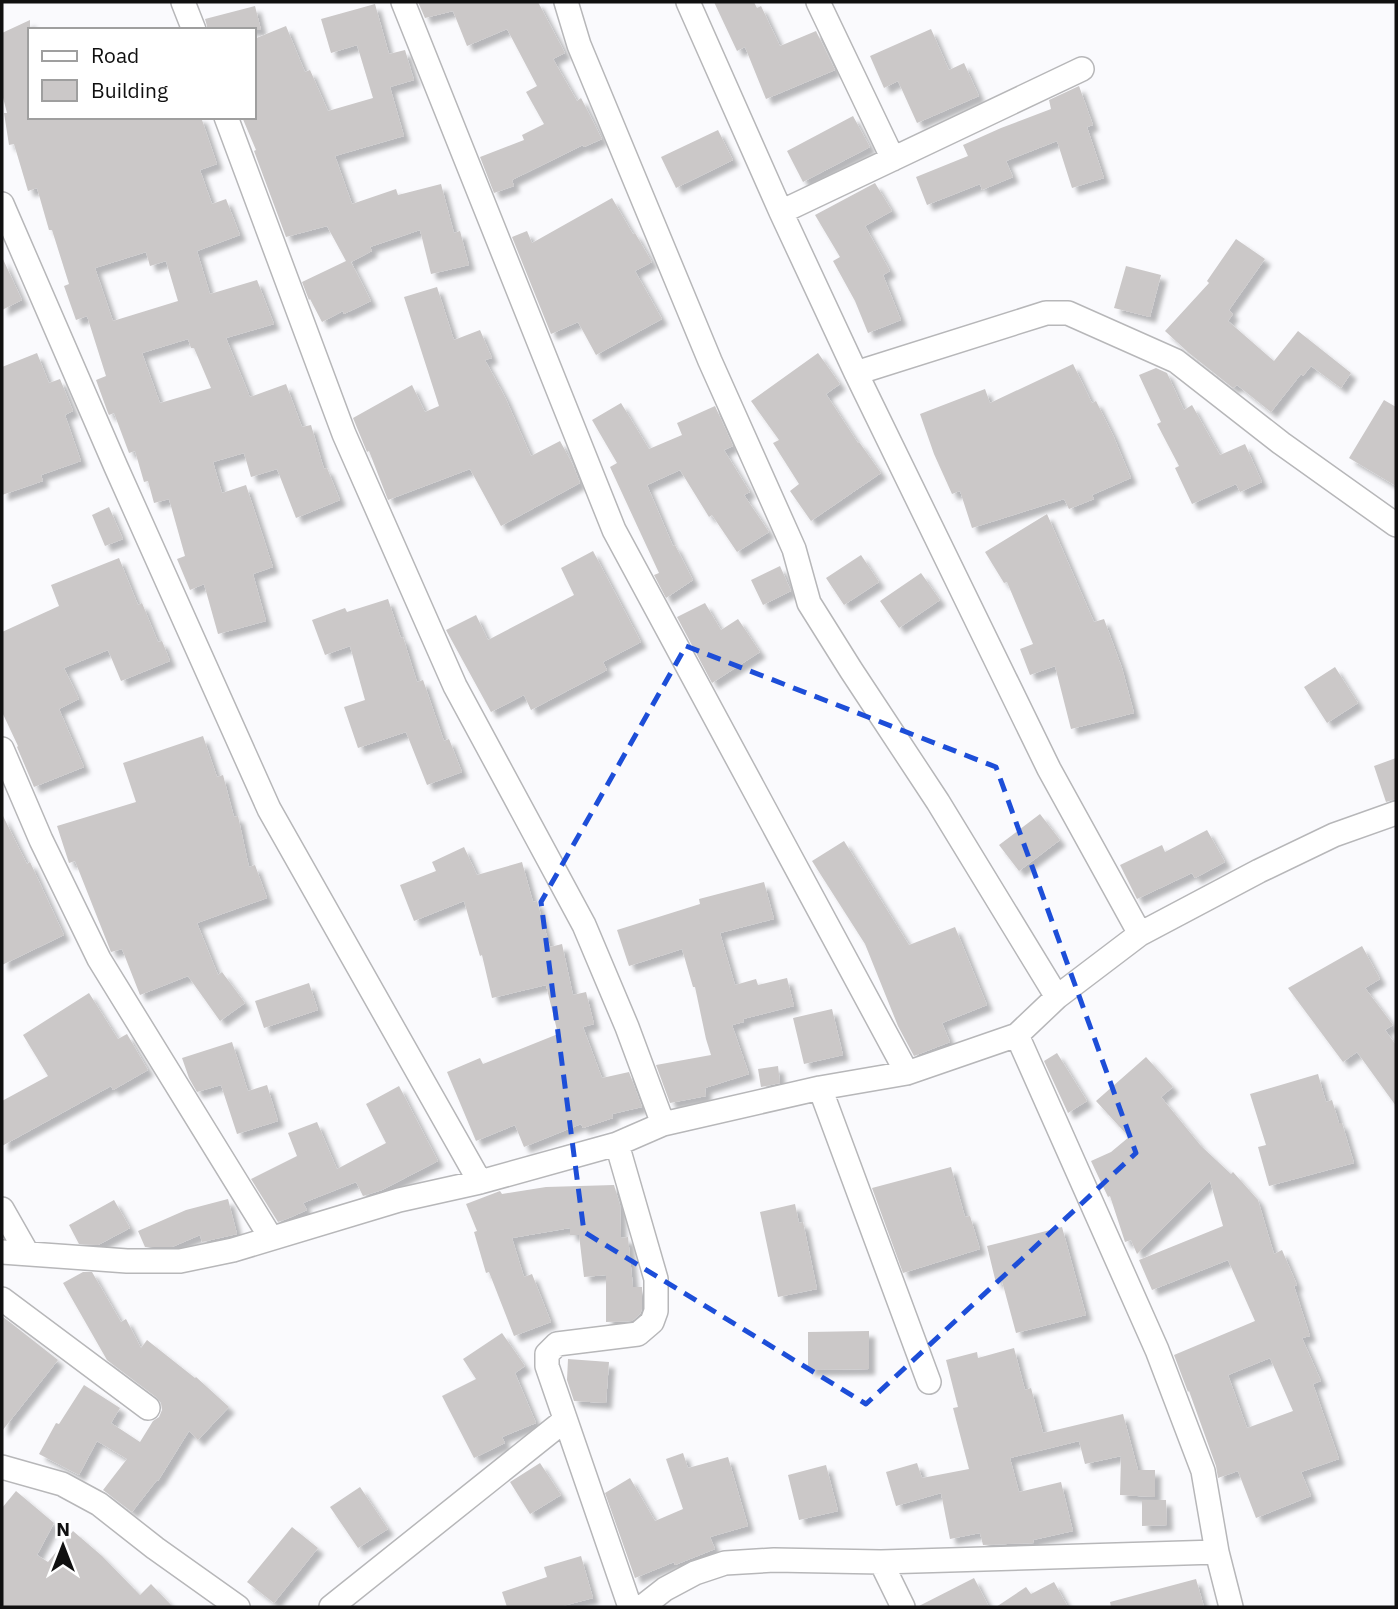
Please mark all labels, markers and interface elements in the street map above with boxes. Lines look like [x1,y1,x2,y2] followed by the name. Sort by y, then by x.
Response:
[28,28,256,119] legend
[91,41,139,69] text: Road
[91,76,168,104] text: Building
[28,1511,98,1581] north arrow
[56,1517,70,1541] text: N

